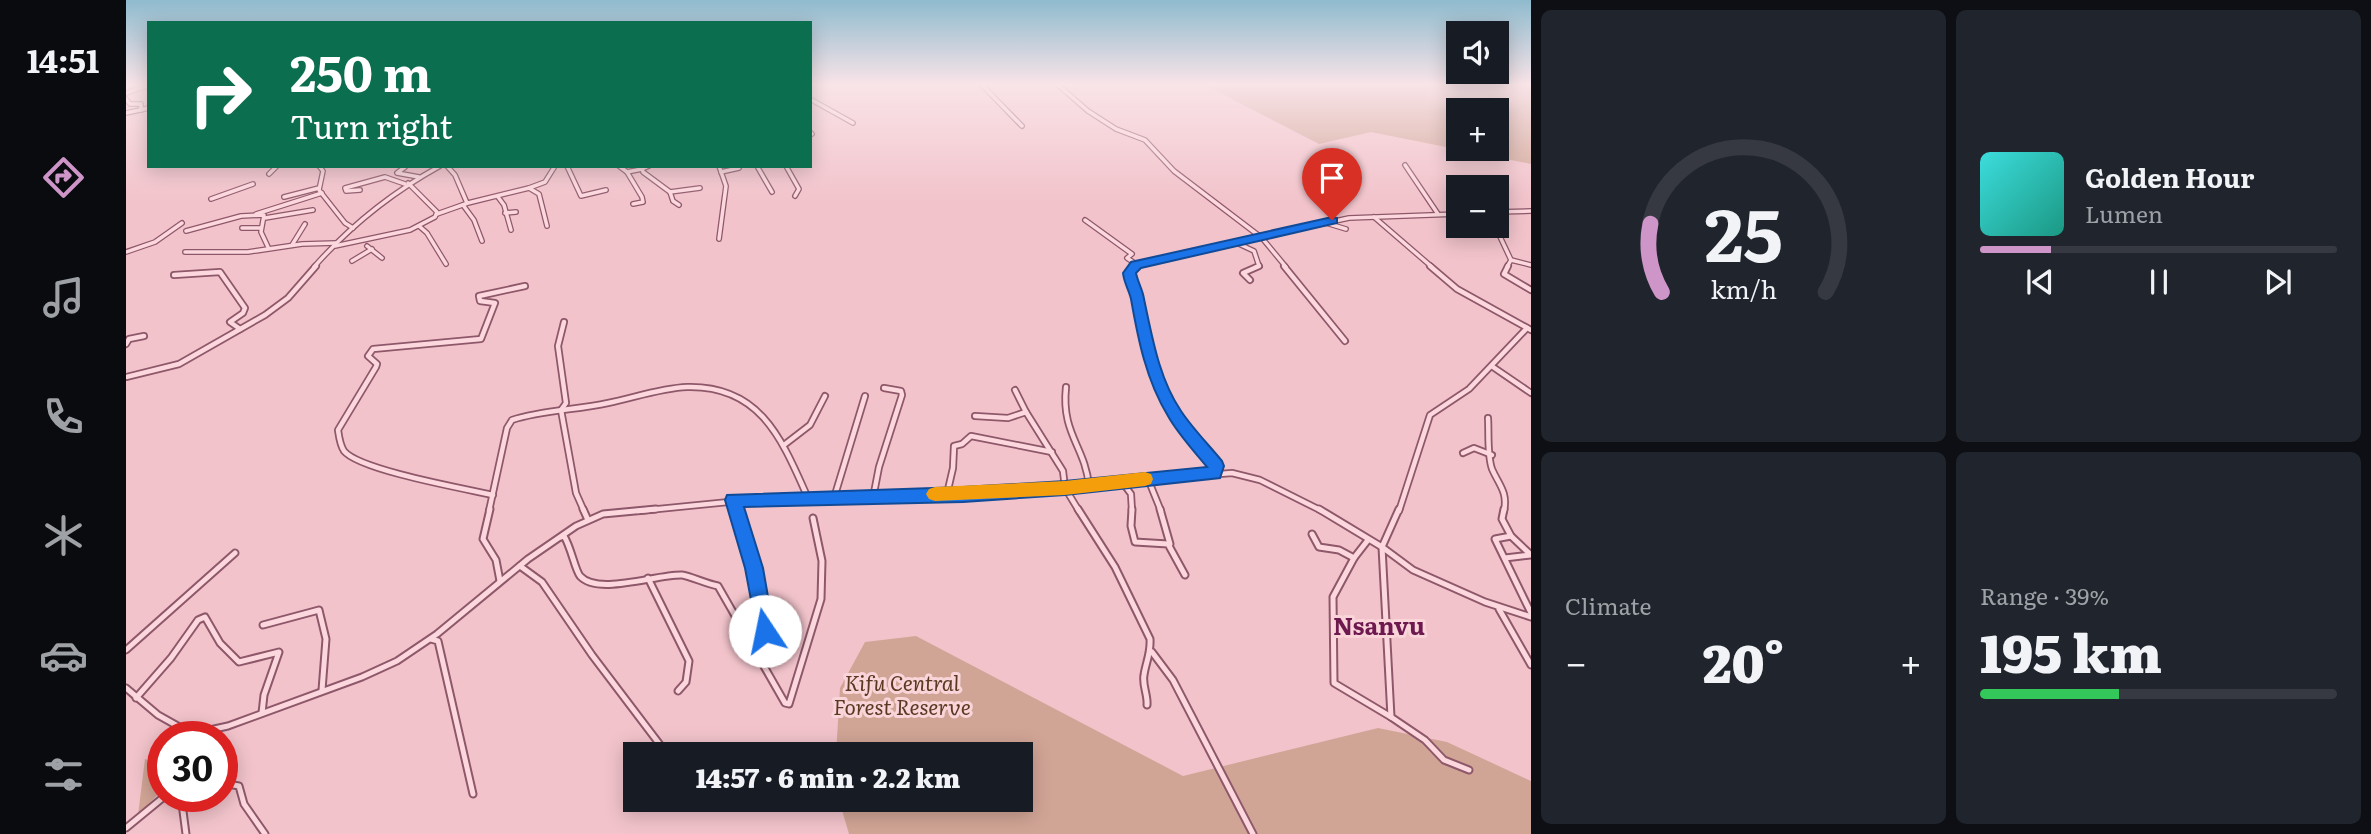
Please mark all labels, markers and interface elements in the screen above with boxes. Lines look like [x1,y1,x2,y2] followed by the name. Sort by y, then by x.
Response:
[1446,21,1509,238] map controls
[1446,21,1509,84] button: sound
[290,34,432,107] text: 250 m
[27,35,99,83] text: 14:51
[175,49,266,140] icon: right
[1446,98,1509,161] button: +
[290,101,452,149] text: Turn right
[1302,148,1362,220] pin
[39,153,88,202] icon: directions
[2085,157,2254,196] text: Golden Hour
[1313,159,1351,197] icon: arrive
[1446,175,1509,238] button: −
[1704,177,1783,285] text: 25
[2085,196,2163,230] text: Lumen
[2021,263,2059,301] icon: previous
[2140,263,2178,301] icon: pause
[2259,263,2297,301] icon: next
[1710,270,1777,307] text: km/h
[39,273,88,322] icon: music
[39,392,88,441] icon: phone
[39,511,88,560] icon: climate
[1980,578,2109,612] text: Range · 39%
[1565,588,1651,622] text: Climate
[728,594,802,668] position arrow
[1333,607,1425,642] district label: Nsanvu
[1980,612,2162,689] text: 195 km
[1703,622,1784,699] text: 20°
[39,631,88,680] icon: car
[1565,632,1587,689] text: −
[1900,632,1922,689] text: +
[833,666,971,721] park label: Kifu Central Forest Reserve
[147,721,238,812] speed limit sign: 30
[39,750,88,799] icon: filters
[696,757,960,796] text: 14:57 · 6 min · 2.2 km

